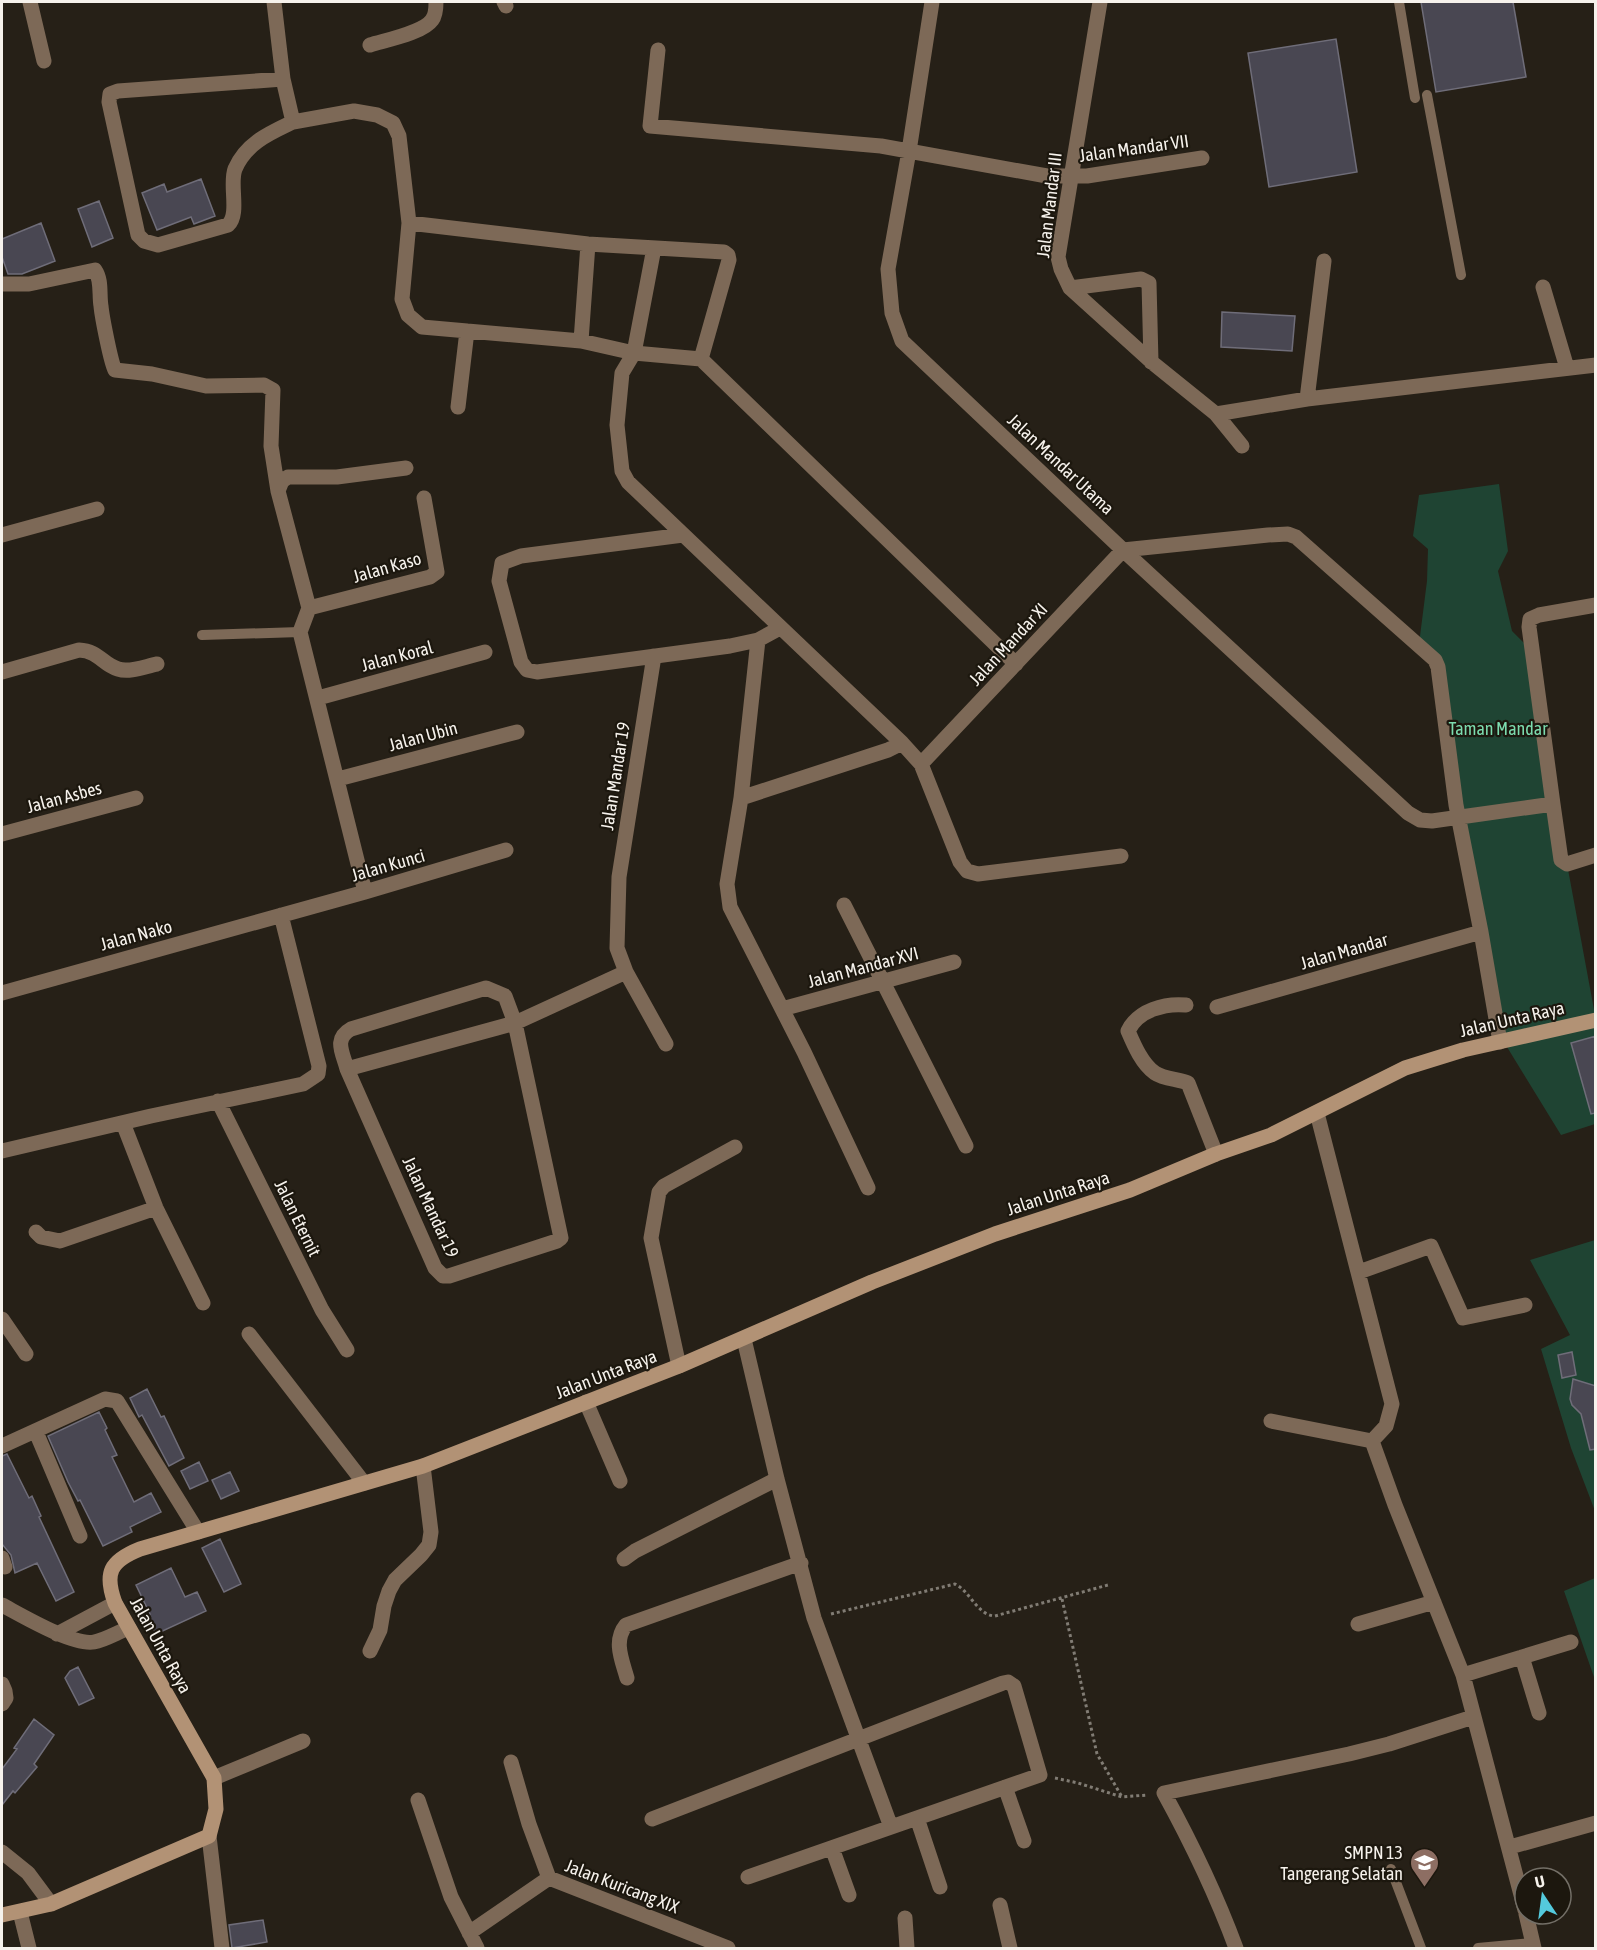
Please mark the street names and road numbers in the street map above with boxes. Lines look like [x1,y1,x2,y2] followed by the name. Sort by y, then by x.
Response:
[1078,130,1190,166] street label: Jalan Mandar VII
[1032,151,1066,259] street label: Jalan Mandar III
[1003,409,1119,519] street label: Jalan Mandar Utama
[350,547,424,587] street label: Jalan Kaso
[965,598,1051,690] street label: Jalan Mandar XI
[359,636,435,676] street label: Jalan Koral
[386,717,460,755] street label: Jalan Ubin
[596,720,634,832] street label: Jalan Mandar 19
[24,777,104,817] street label: Jalan Asbes
[349,845,427,885] street label: Jalan Kunci
[98,915,174,955] street label: Jalan Nako
[1298,928,1391,973] street label: Jalan Mandar
[805,942,921,992] street label: Jalan Mandar XVI
[1458,997,1566,1041] street label: Jalan Unta Raya
[398,1153,464,1261] street label: Jalan Mandar 19
[1004,1167,1112,1219] street label: Jalan Unta Raya
[270,1176,326,1260] street label: Jalan Eternit
[552,1345,660,1403] street label: Jalan Unta Raya
[126,1593,196,1697] street label: Jalan Unta Raya
[562,1855,683,1918] street label: Jalan Kuricang XIX

